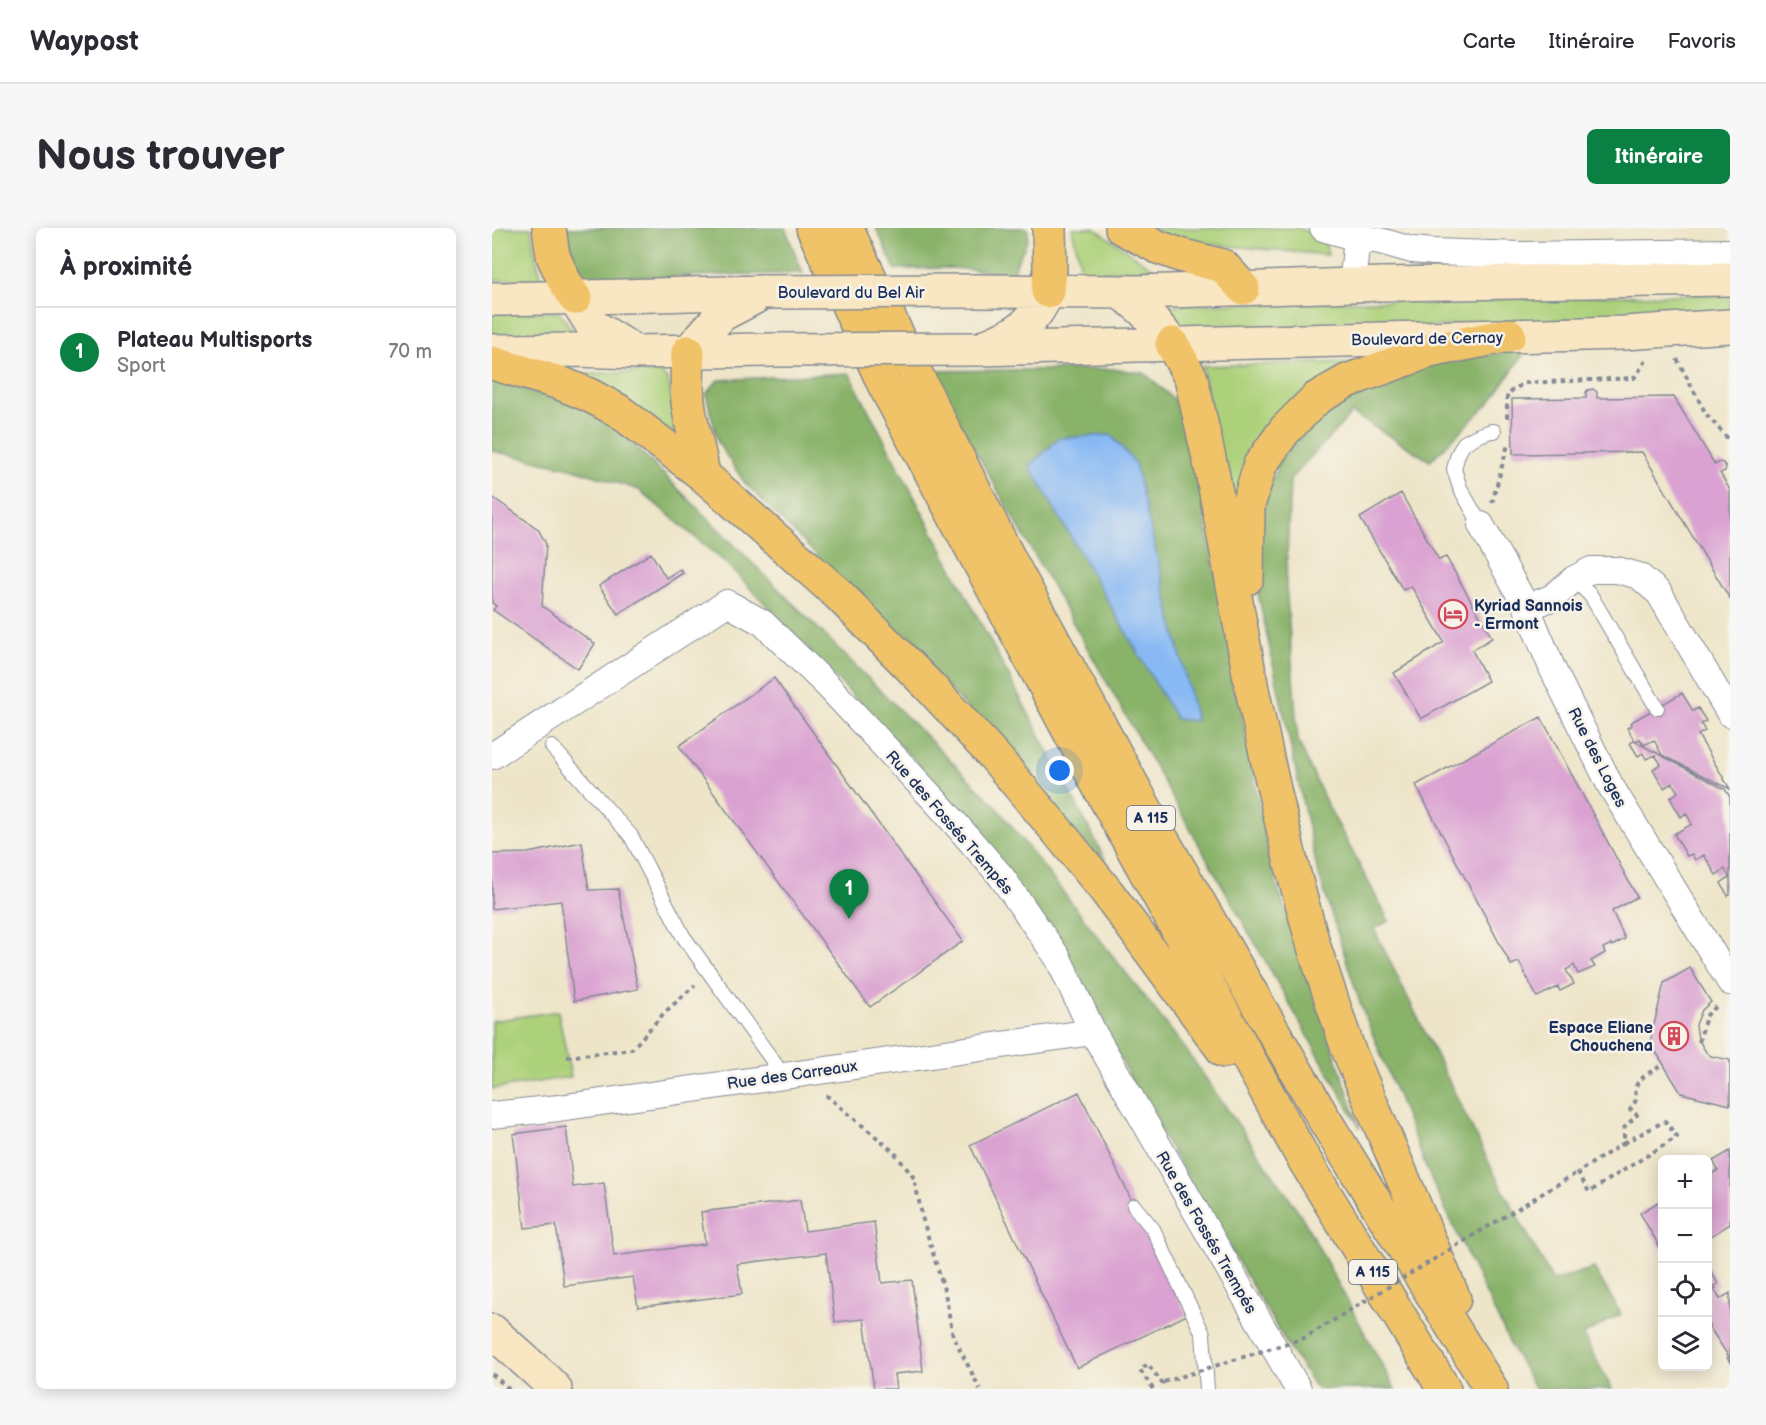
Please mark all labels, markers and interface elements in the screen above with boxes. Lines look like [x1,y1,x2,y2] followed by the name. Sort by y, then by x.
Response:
[30,25,139,58] text: Waypost
[1463,29,1516,54] text: Carte
[1549,29,1635,54] text: Itinéraire
[1668,29,1736,54] text: Favoris
[1587,129,1730,184] button: Itinéraire
[36,131,284,182] text: Nous trouver
[60,252,192,283] text: À proximité
[777,284,925,303] street label: Boulevard du Bel Air
[117,327,312,354] text: Plateau Multisports
[1351,329,1504,350] street label: Boulevard de Cernay
[75,340,84,364] text: 1
[388,340,432,364] text: 70 m
[117,354,166,378] text: Sport
[1474,597,1583,634] place label: Kyriad Sannois - Ermont
[1437,598,1469,630] hotel icon: Kyriad Sannois - Ermont
[1563,705,1630,811] street label: Rue des Loges
[881,747,1017,899] street label: Rue des Fossés Trempés
[1045,756,1074,785] your location
[1127,806,1175,830] road number: A 115
[830,870,868,919] pin: 1
[1548,1019,1653,1056] place label: Espace Eliane Chouchena
[1658,1020,1690,1052] building icon: Espace Eliane Chouchena
[726,1057,859,1094] street label: Rue des Carreaux
[1151,1148,1260,1317] street label: Rue des Fossés Trempés
[1658,1155,1712,1371] map controls
[1658,1155,1712,1209] button: +
[1658,1209,1712,1263] button: −
[1349,1260,1397,1284] road number: A 115
[1658,1263,1712,1317] button: locate
[1658,1317,1712,1371] button: layers

